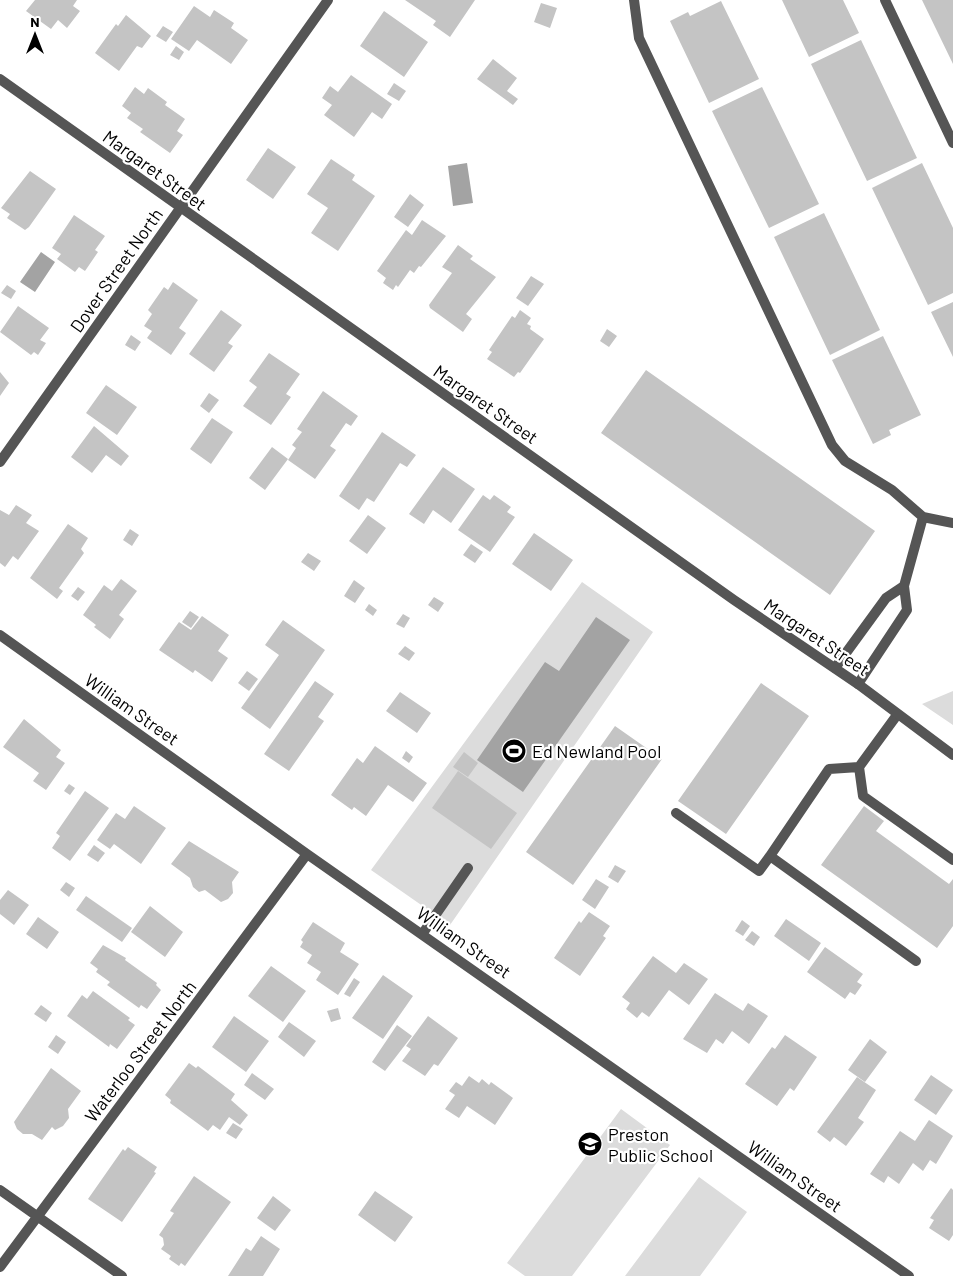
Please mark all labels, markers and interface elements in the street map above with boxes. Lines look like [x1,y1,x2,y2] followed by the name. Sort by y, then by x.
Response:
[10,10,60,60] north arrow
[30,13,40,30] text: N
[99,125,211,215] street label: Margaret Street
[65,204,167,336] street label: Dover Street North
[430,360,542,448] street label: Margaret Street
[760,594,874,680] street label: Margaret Street
[81,668,183,750] street label: William Street
[501,738,527,764] sports icon: Ed Newland Pool
[532,740,661,762] place label: Ed Newland Pool
[413,901,515,983] street label: William Street
[80,976,200,1126] street label: Waterloo Street North
[608,1123,713,1166] place label: Preston Public School
[577,1131,603,1157] school or university icon: Preston Public School
[744,1135,846,1217] street label: William Street

